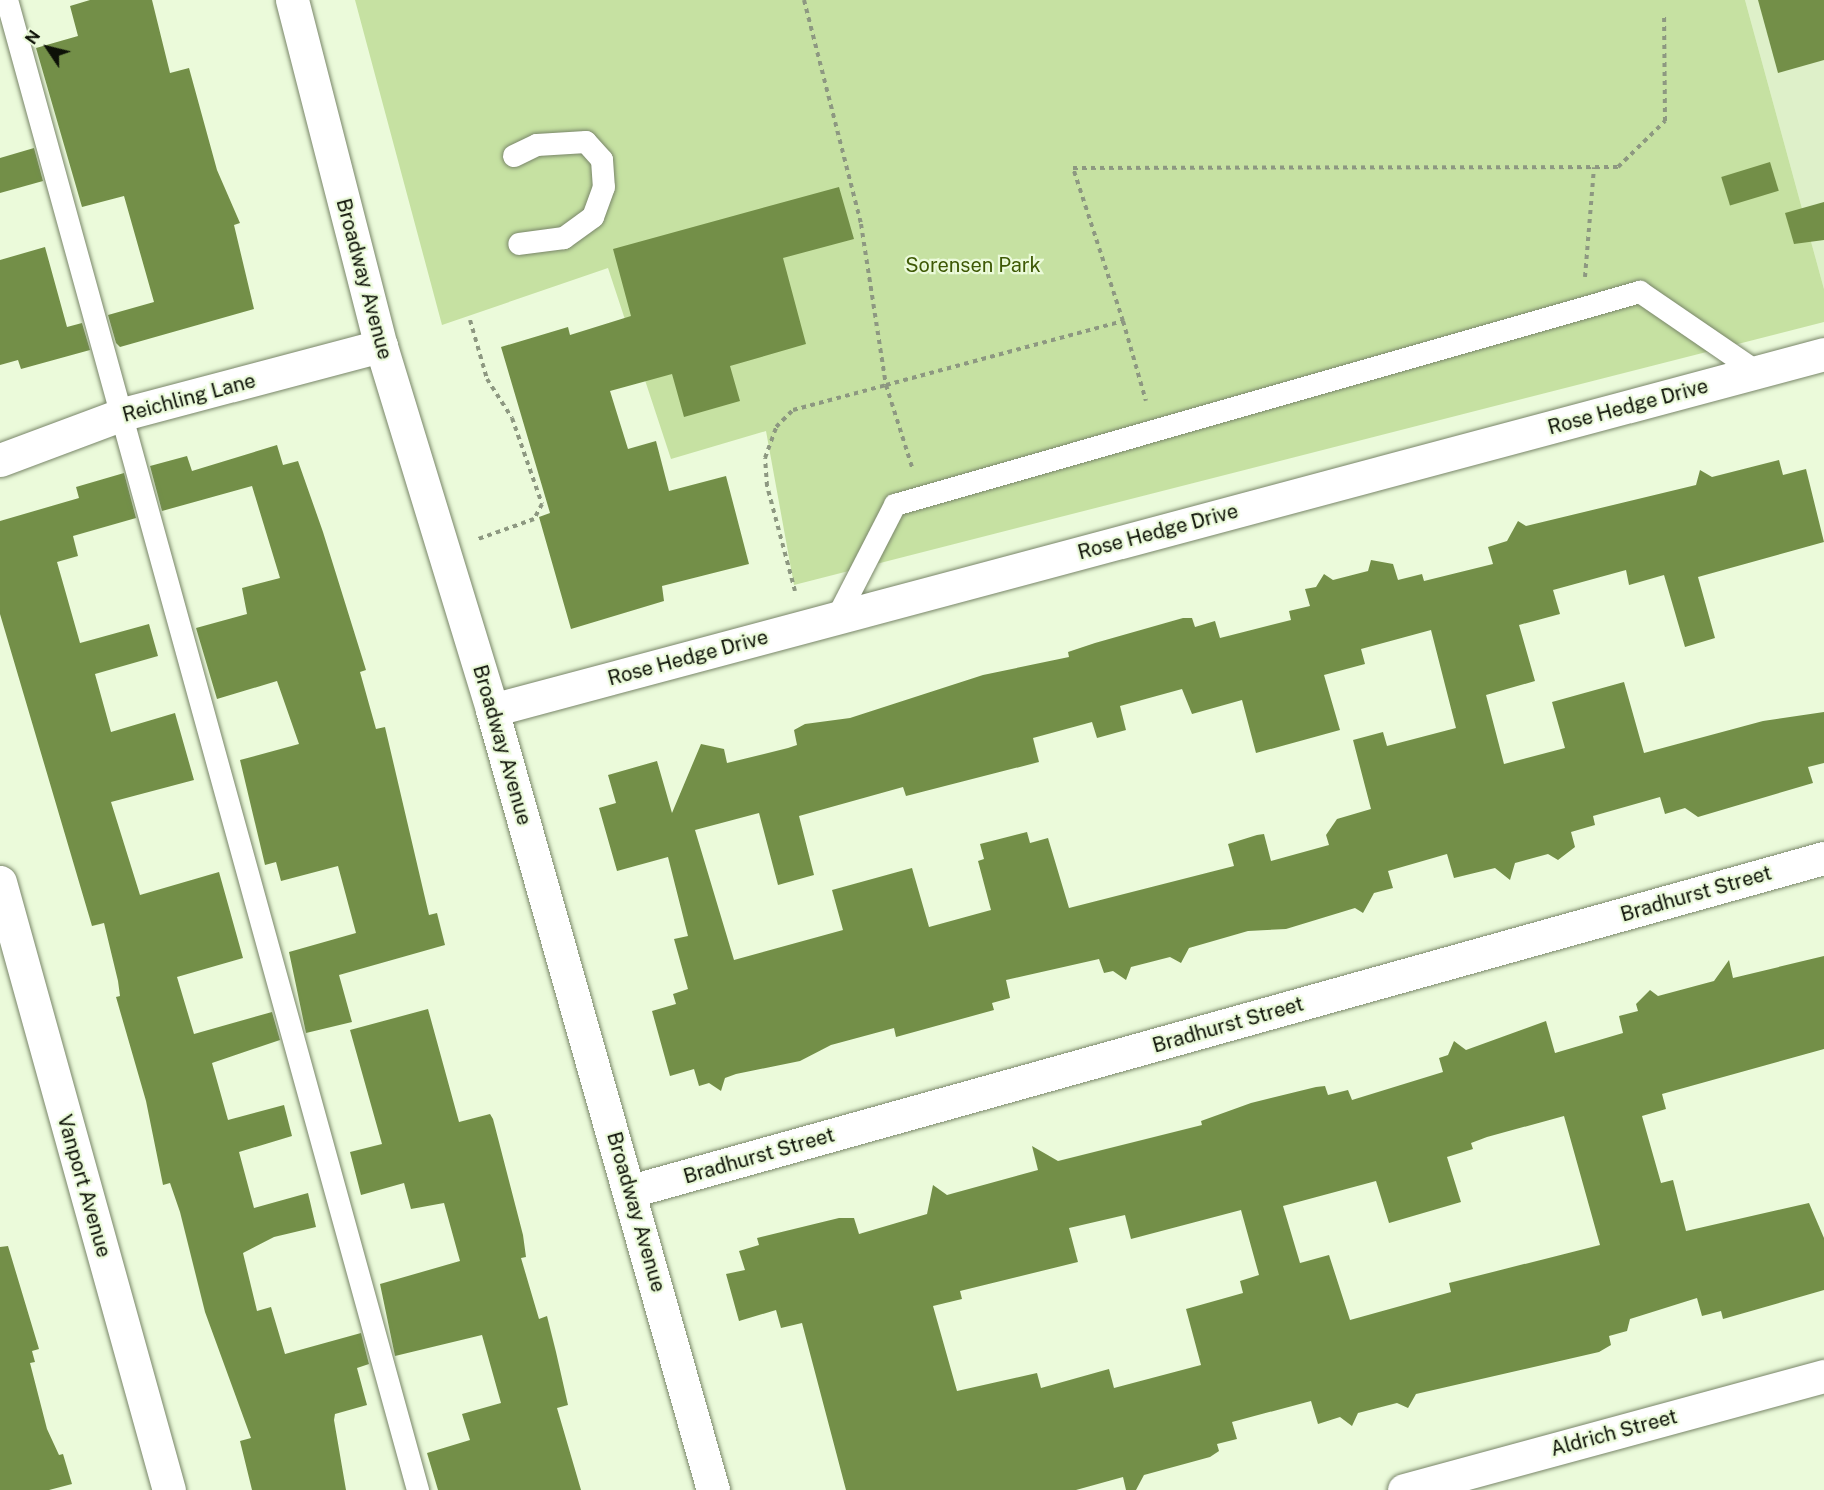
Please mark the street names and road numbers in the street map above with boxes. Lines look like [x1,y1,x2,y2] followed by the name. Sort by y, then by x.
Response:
[331,196,397,362] street label: Broadway Avenue
[120,369,258,427] street label: Reichling Lane
[1545,374,1711,440] street label: Rose Hedge Drive
[1075,499,1241,565] street label: Rose Hedge Drive
[605,625,771,691] street label: Rose Hedge Drive
[468,662,536,828] street label: Broadway Avenue
[1618,861,1774,927] street label: Bradhurst Street
[1150,992,1306,1058] street label: Bradhurst Street
[52,1112,116,1260] street label: Vanport Avenue
[681,1123,837,1189] street label: Bradhurst Street
[602,1129,670,1295] street label: Broadway Avenue
[1548,1405,1680,1461] street label: Aldrich Street

